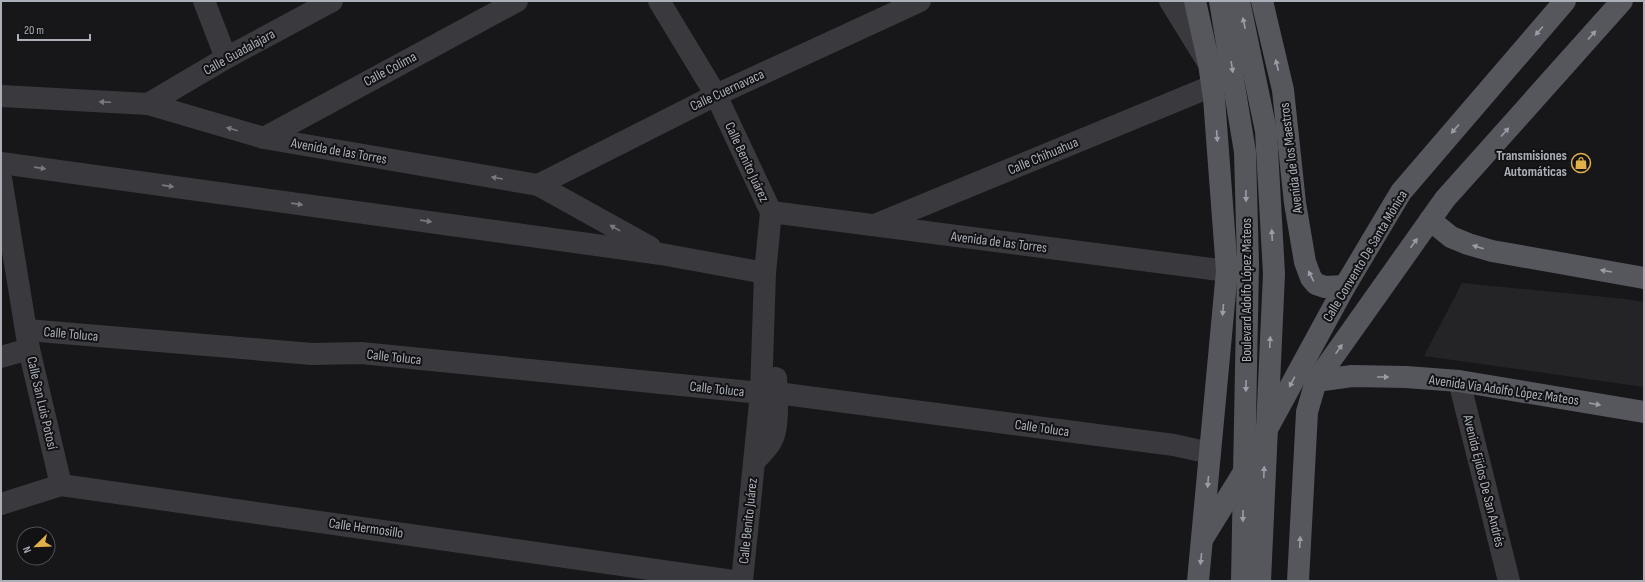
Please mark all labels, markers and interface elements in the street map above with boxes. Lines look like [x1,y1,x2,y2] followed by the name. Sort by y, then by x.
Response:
[18,16,90,42] scale bar
[1240,17,1246,30] one-way arrow
[24,23,44,38] text: 20 m
[200,25,278,79] street label: Calle Guadalajara
[1535,25,1544,36] one-way arrow
[1587,30,1596,40] one-way arrow
[361,48,419,90] street label: Calle Colima
[1274,59,1280,71] one-way arrow
[1229,61,1235,73] one-way arrow
[687,65,767,115] street label: Calle Cuernavaca
[99,98,111,105] one-way arrow
[1276,102,1306,215] street label: Avenida de los Maestros
[721,119,773,205] street label: Calle Benito Juárez
[1450,124,1459,135] one-way arrow
[225,126,237,132] one-way arrow
[1500,127,1510,137] one-way arrow
[1213,130,1220,142] one-way arrow
[289,134,388,168] street label: Avenida de las Torres
[1005,134,1081,178] street label: Calle Chihuahua
[1496,147,1567,180] place label: Transmisiones Automáticas
[1570,152,1592,174] shop icon: Transmisiones Automáticas
[34,165,46,171] one-way arrow
[491,175,503,181] one-way arrow
[162,183,174,189] one-way arrow
[1319,187,1411,325] street label: Calle Convento De Santa Mónica
[1243,190,1249,203] one-way arrow
[291,200,303,207] one-way arrow
[420,218,432,224] one-way arrow
[1238,218,1255,362] street label: Boulevard Adolfo López Mateos
[609,225,621,231] one-way arrow
[949,228,1048,256] street label: Avenida de las Torres
[1268,229,1275,241] one-way arrow
[1410,238,1418,248] one-way arrow
[1472,244,1484,250] one-way arrow
[1599,268,1612,274] one-way arrow
[1308,270,1314,281] one-way arrow
[1220,304,1226,316] one-way arrow
[43,323,99,345] street label: Calle Toluca
[1267,335,1273,348] one-way arrow
[1334,344,1343,355] one-way arrow
[366,346,422,368] street label: Calle Toluca
[23,355,61,451] street label: Calle San Luis Potosí
[1427,371,1580,409] street label: Avenida Via Adolfo López Mateos
[1377,374,1390,380] one-way arrow
[1289,376,1295,388] one-way arrow
[689,378,745,400] street label: Calle Toluca
[1243,380,1249,393] one-way arrow
[1589,401,1601,407] one-way arrow
[1459,412,1509,549] street label: Avenida Ejidos De San Andrés
[1014,416,1070,440] street label: Calle Toluca
[1261,465,1267,478] one-way arrow
[1204,475,1211,488] one-way arrow
[735,477,761,565] street label: Calle Benito Juárez
[1240,510,1246,523] one-way arrow
[328,514,405,542] street label: Calle Hermosillo
[16,526,56,566] north arrow
[1297,536,1304,548] one-way arrow
[20,544,34,555] text: N
[1197,553,1204,565] one-way arrow

